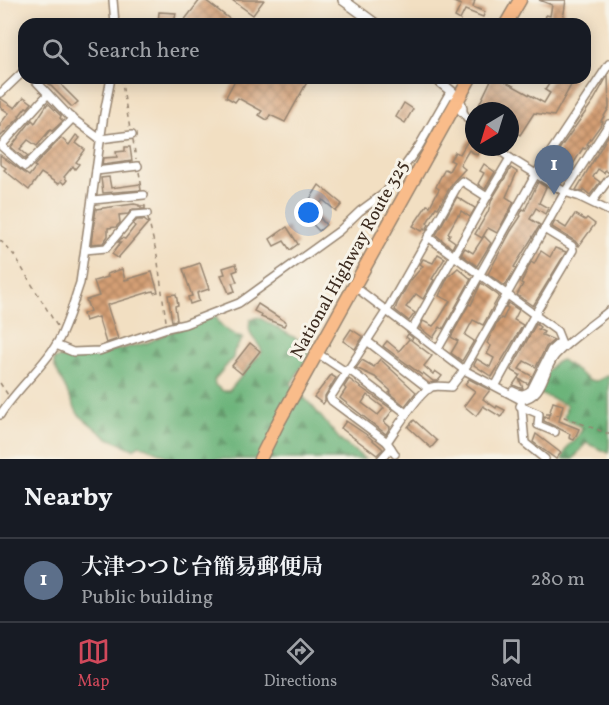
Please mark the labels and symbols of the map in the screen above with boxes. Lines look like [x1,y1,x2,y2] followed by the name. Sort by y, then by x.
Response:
[465,102,519,156] north arrow
[534,146,574,195] pin: 1
[285,156,415,363] street label: National Highway Route 325
[294,198,323,227] your location

